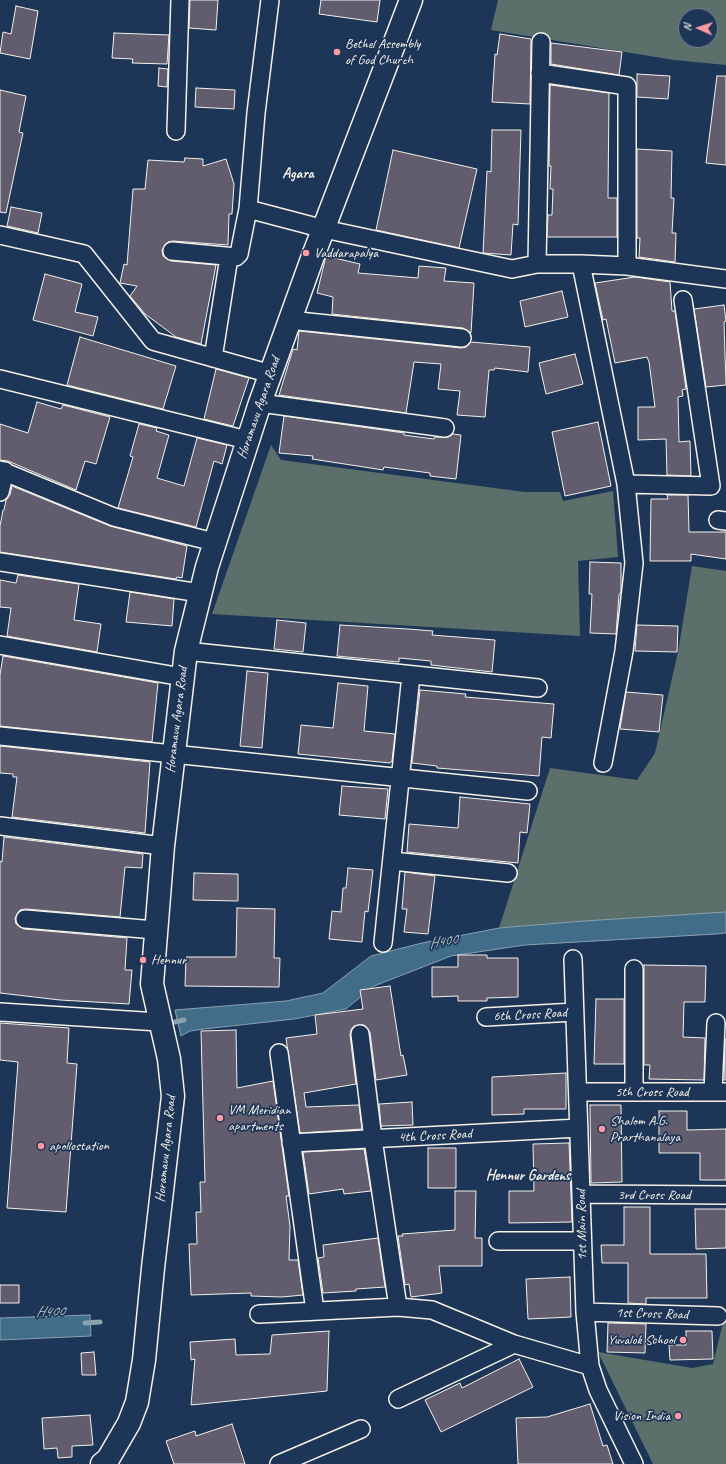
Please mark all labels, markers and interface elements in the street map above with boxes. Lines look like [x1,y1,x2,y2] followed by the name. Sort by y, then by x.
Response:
[678,8,718,48] north arrow
[680,24,694,31] text: N
[345,36,420,68] place label: Bethel Assembly of God Church
[332,47,342,57] marker: Bethel Assembly of God Church
[282,165,314,183] district label: Agara
[314,245,378,261] place label: Vaddarapalya
[301,248,311,258] marker: Vaddarapalya
[234,355,284,461] street label: Horamavu Agara Road
[162,666,192,774] street label: Horamavu Agara Road
[427,930,459,954] water label: H400
[151,952,186,968] place label: Hennur
[138,955,148,965] marker: Hennur
[493,1005,567,1025] street label: 6th Cross Road
[615,1084,689,1100] street label: 5th Cross Road
[152,1095,180,1203] street label: Horamavu Agara Road
[228,1102,291,1134] place label: VM Meridian apartments
[215,1113,225,1123] marker: VM Meridian apartments
[610,1113,680,1146] place label: Shalom A.G. Prarthanalaya
[597,1124,607,1134] marker: Shalom A.G. Prarthanalaya
[398,1126,472,1146] street label: 4th Cross Road
[49,1138,109,1154] place label: apollostation
[36,1141,46,1151] marker: apollostation
[486,1167,570,1185] district label: Hennur Gardens
[617,1187,691,1203] street label: 3rd Cross Road
[573,1189,591,1261] street label: 1st Main Road
[35,1303,65,1321] water label: H400
[616,1304,688,1324] street label: 1st Cross Road
[607,1332,675,1348] place label: Yuvalok School
[678,1335,688,1345] marker: Yuvalok School
[613,1408,670,1424] place label: Vision India
[673,1411,683,1421] marker: Vision India

